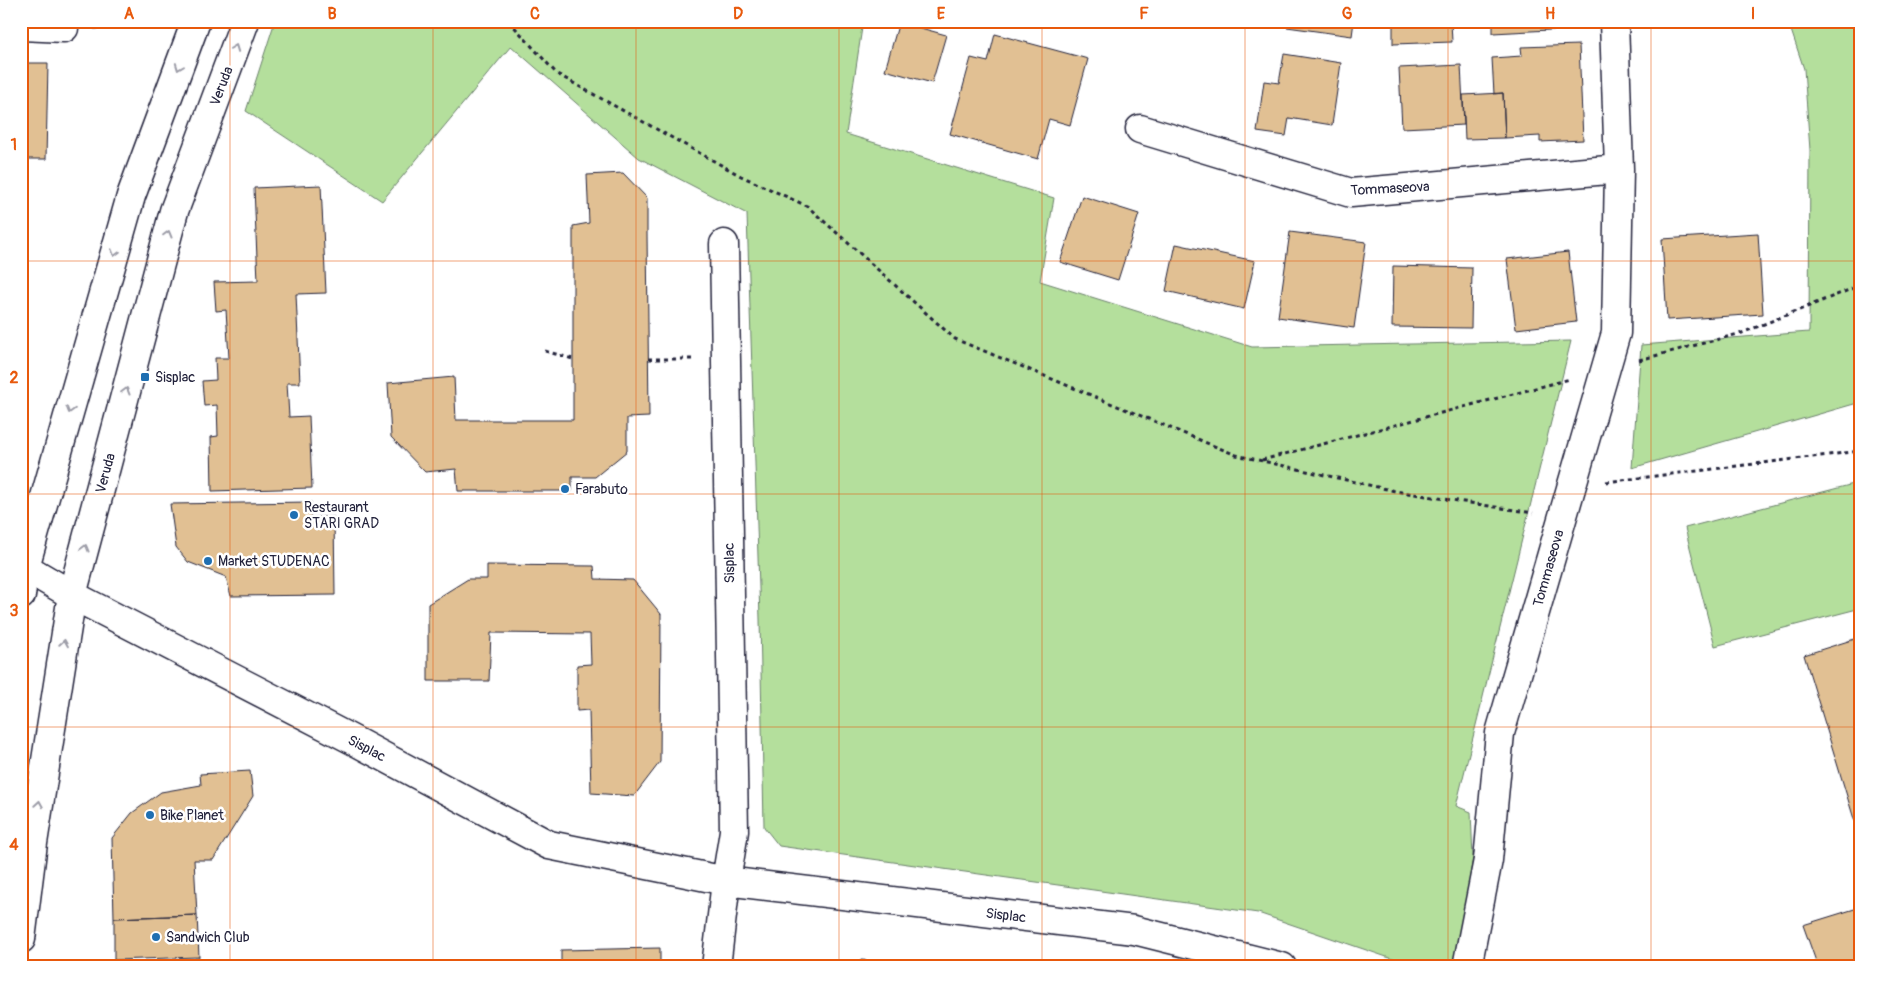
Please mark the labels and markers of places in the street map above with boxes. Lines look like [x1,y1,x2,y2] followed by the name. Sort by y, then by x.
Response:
[155,369,195,386] place label: Sisplac
[139,371,151,383] marker: Sisplac
[575,481,628,498] place label: Farabuto
[559,483,571,495] marker: Farabuto
[304,499,379,532] place label: Restaurant STARI GRAD
[288,509,300,521] marker: Restaurant STARI GRAD
[218,553,330,570] place label: Market STUDENAC
[202,555,214,567] marker: Market STUDENAC
[160,807,224,824] place label: Bike Planet
[144,809,156,821] marker: Bike Planet
[166,929,250,946] place label: Sandwich Club
[150,931,162,943] marker: Sandwich Club

